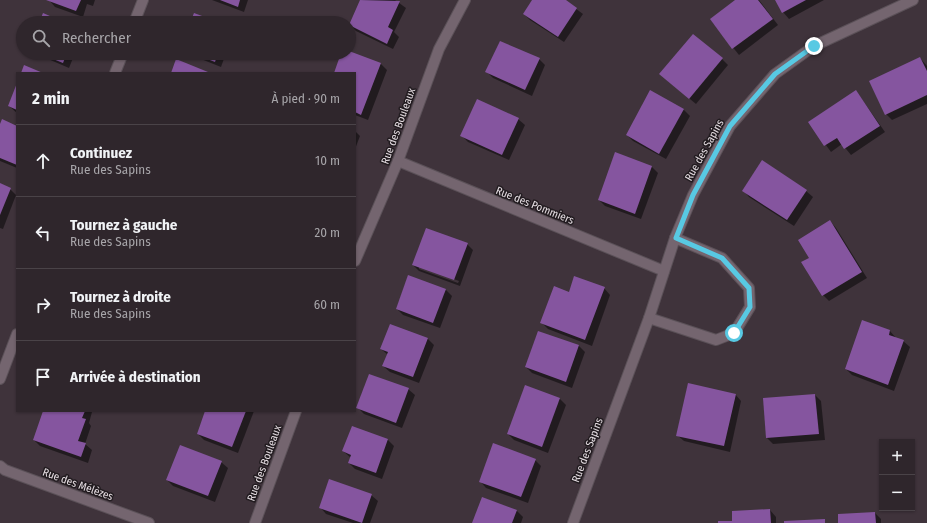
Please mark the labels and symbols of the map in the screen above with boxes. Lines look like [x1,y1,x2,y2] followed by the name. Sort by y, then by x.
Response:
[805,37,823,55] route end
[379,86,418,166] street label: Rue des Bouleaux
[682,117,727,183] street label: Rue des Sapins
[494,184,576,227] street label: Rue des Pommiers
[725,324,743,342] route start
[569,416,606,484] street label: Rue des Sapins
[245,423,284,503] street label: Rue des Bouleaux
[41,466,115,503] street label: Rue des Mélèzes

